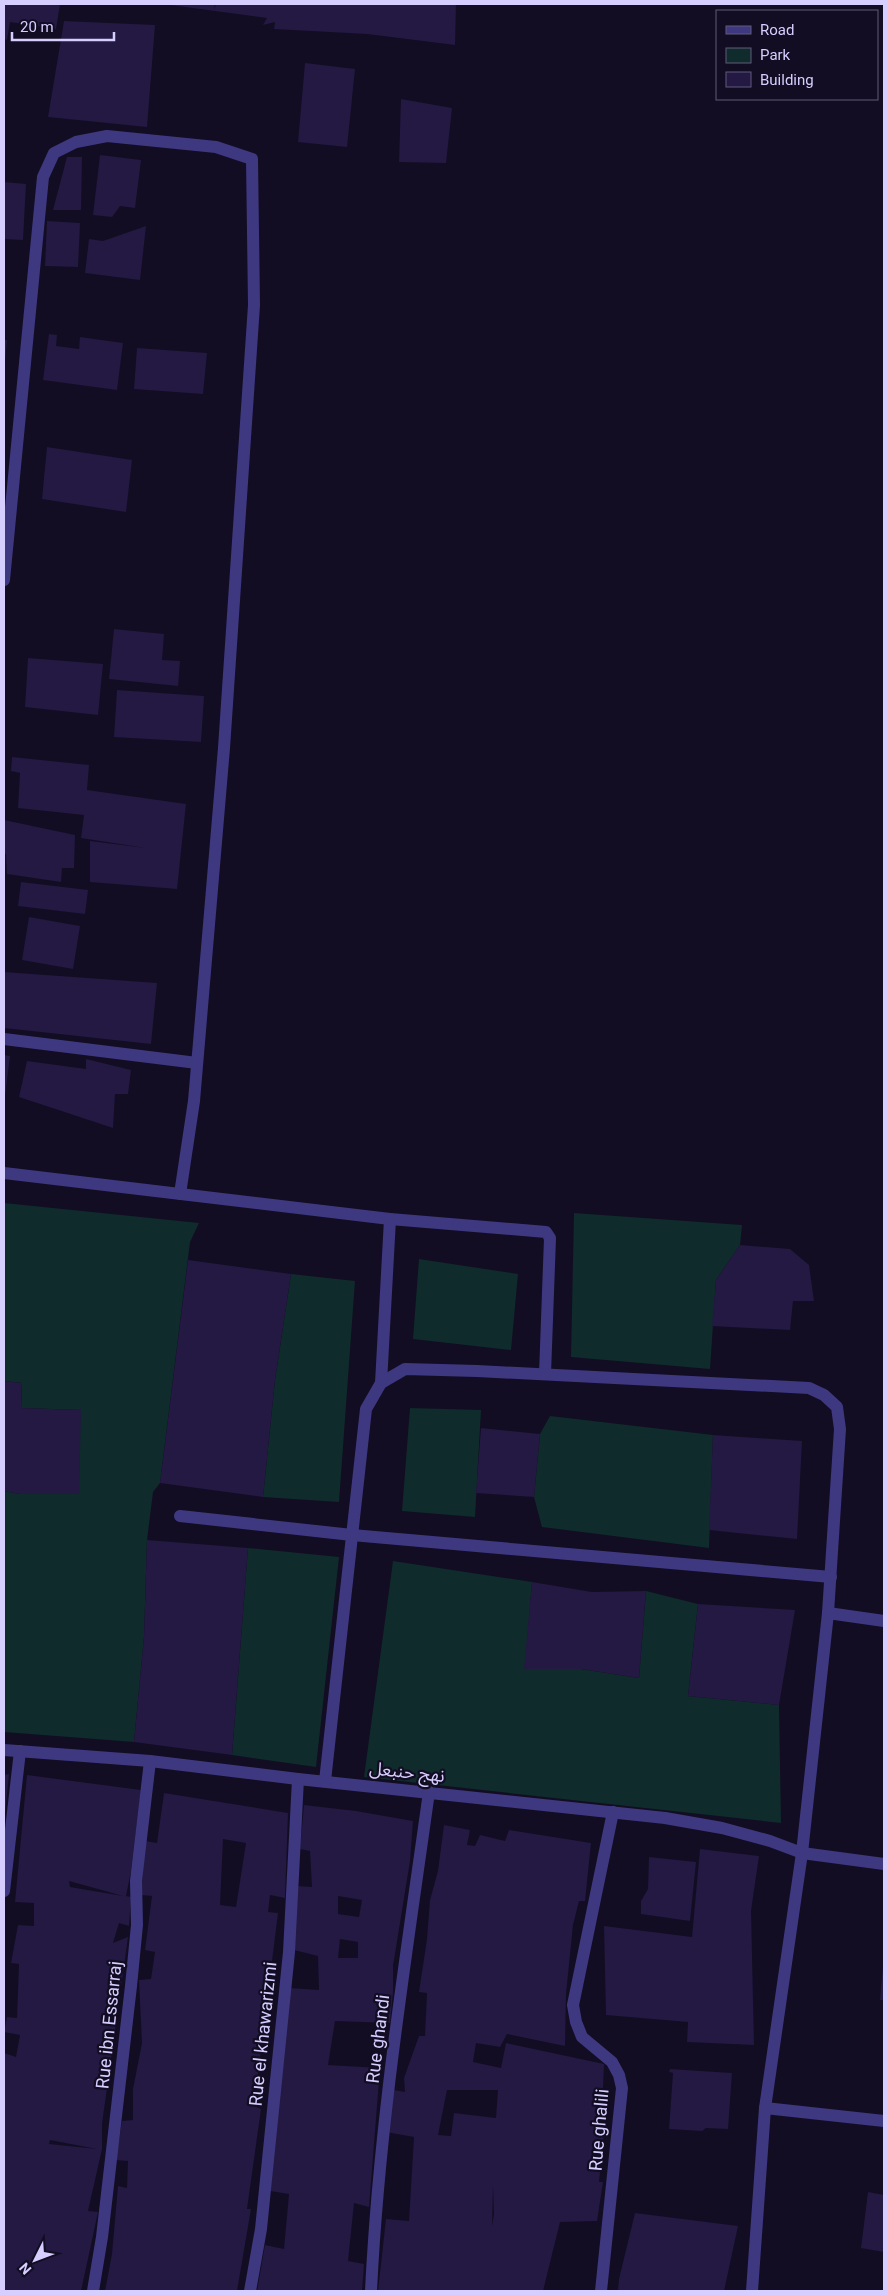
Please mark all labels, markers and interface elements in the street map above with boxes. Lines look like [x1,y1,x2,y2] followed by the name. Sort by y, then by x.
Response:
[12,10,115,42] scale bar
[716,10,878,100] legend
[20,18,54,36] text: 20 m
[760,21,794,39] text: Road
[760,46,791,64] text: Park
[760,71,814,89] text: Building
[368,1757,446,1789] street label: نهج حنبعل
[91,1960,126,2090] street label: Rue ibn Essarraj
[244,1961,281,2107] street label: Rue el khawarizmi
[362,1993,393,2085] street label: Rue ghandi
[584,2088,613,2172] street label: Rue ghalili
[10,2235,60,2285] north arrow
[16,2260,35,2278] text: N

